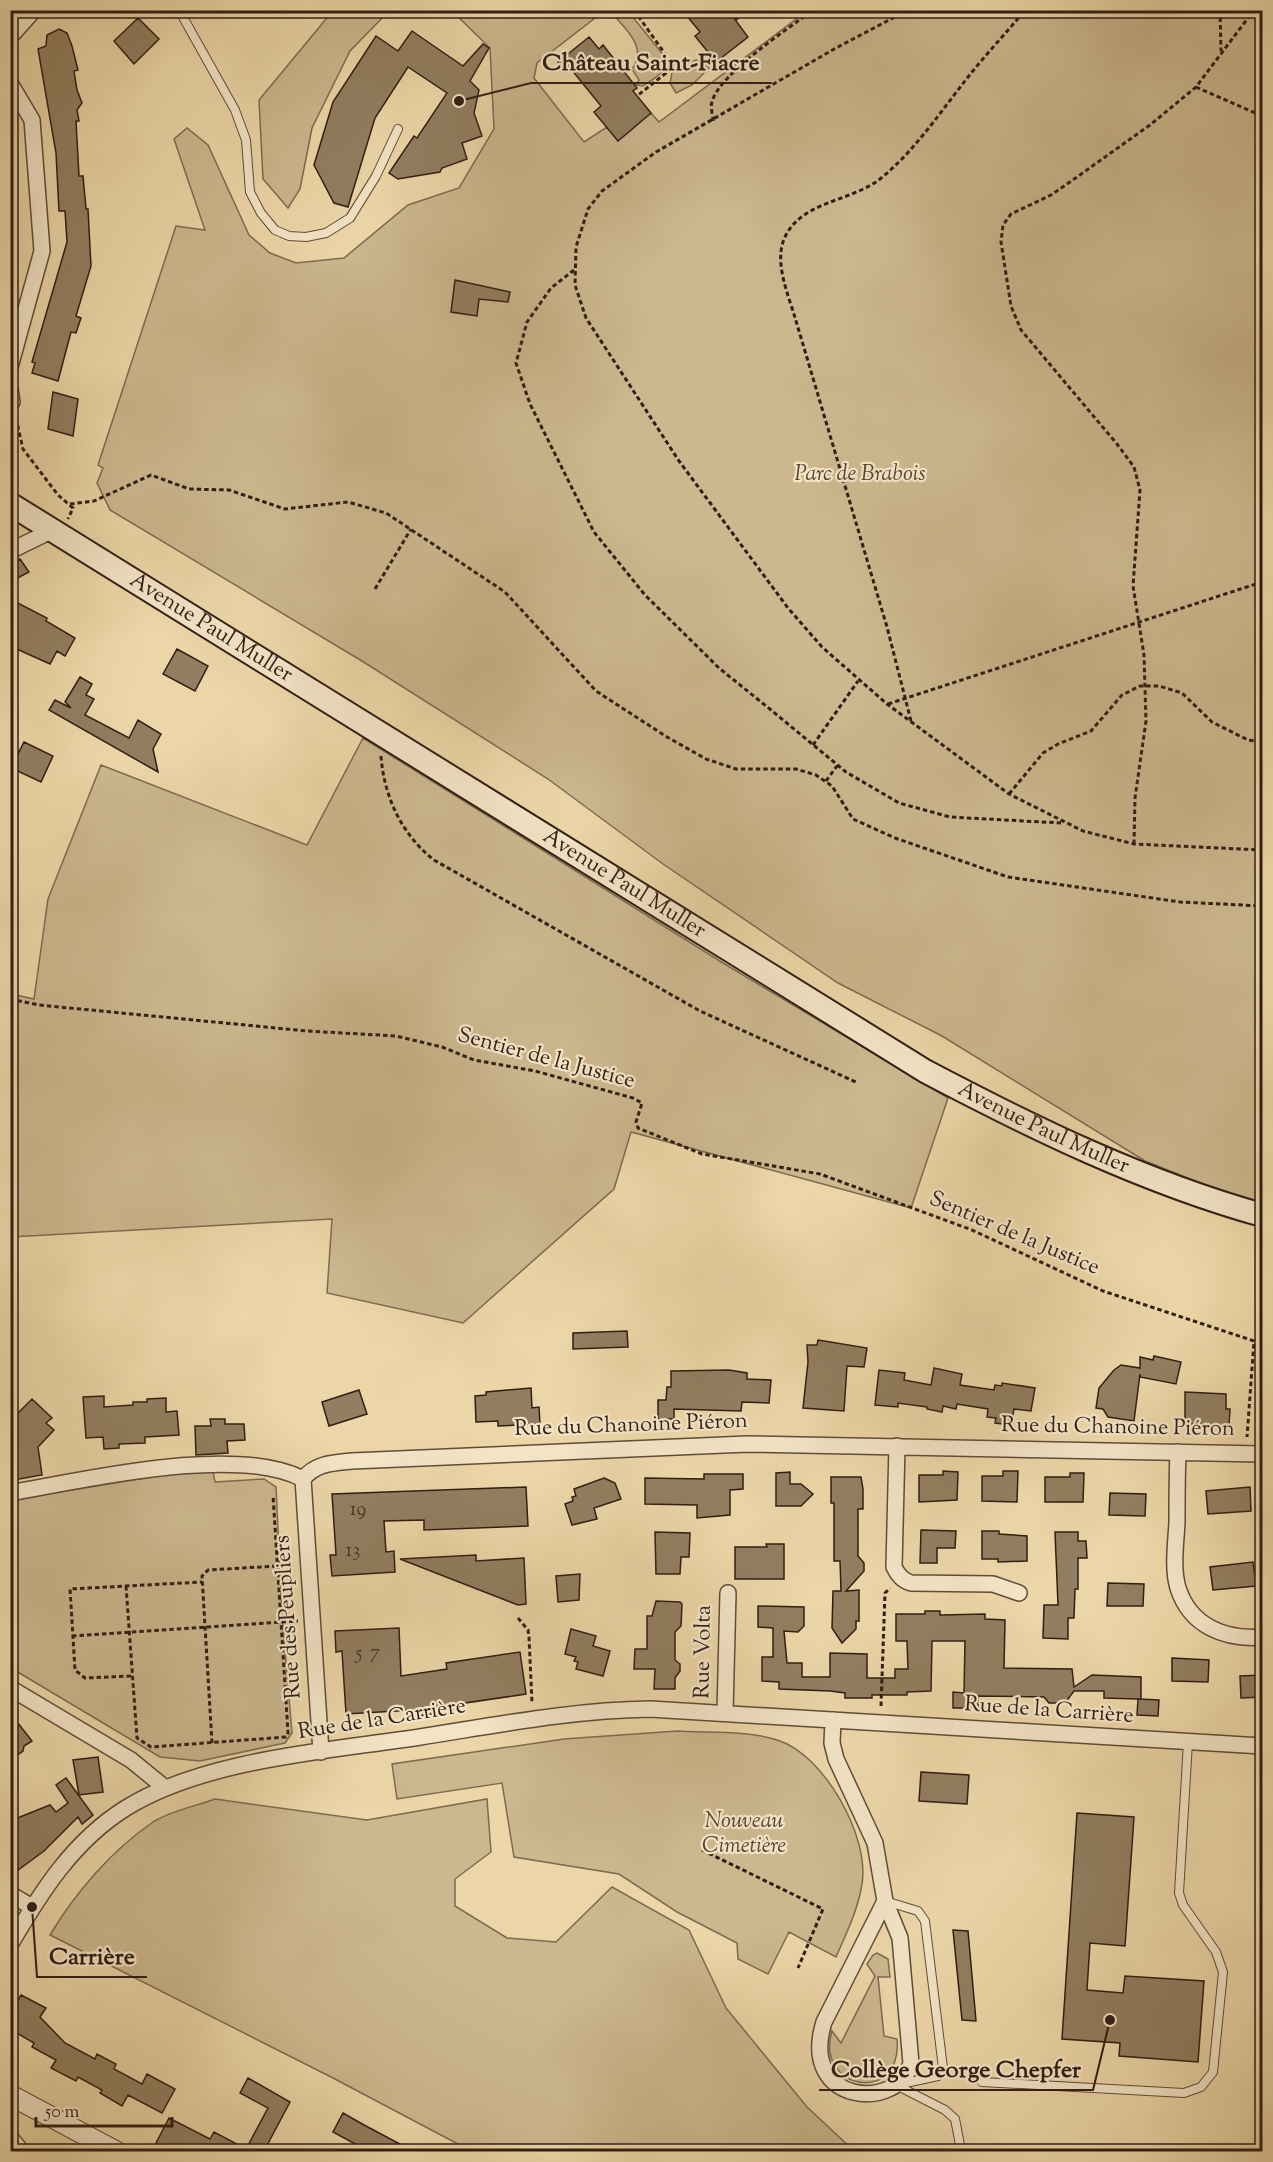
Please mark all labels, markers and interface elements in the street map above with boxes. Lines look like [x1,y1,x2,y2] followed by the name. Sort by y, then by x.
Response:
[531,41,772,83] callout: Château Saint-Fiacre
[542,47,760,81] text: Château Saint-Fiacre
[795,459,925,491] park label: Parc de Brabois
[123,565,298,691] street label: Avenue Paul Muller
[536,821,712,947] street label: Avenue Paul Muller
[454,1020,638,1098] street label: Sentier de la Justice
[951,1074,1134,1183] street label: Avenue Paul Muller
[924,1184,1104,1284] street label: Sentier de la Justice
[514,1406,748,1446] street label: Rue du Chanoine Piéron
[1001,1410,1235,1446] street label: Rue du Chanoine Piéron
[350,1496,366,1525] house number: 19
[267,1534,311,1700] street label: Rue des Peupliers
[346,1537,360,1566] house number: 13
[687,1605,721,1699] street label: Rue Volta
[370,1639,380,1668] house number: 7
[355,1640,363,1669] house number: 5
[963,1689,1135,1733] street label: Rue de la Carrière
[296,1691,468,1749] street label: Rue de la Carrière
[702,1806,786,1863] park label: Nouveau Cimetière
[37,1935,147,1977] callout: Carrière
[49,1941,135,1975] text: Carrière
[819,2048,1093,2090] callout: Collège George Chepfer
[831,2054,1082,2088] text: Collège George Chepfer
[36,2090,172,2128] scale bar
[44,2100,80,2126] text: 50 m

